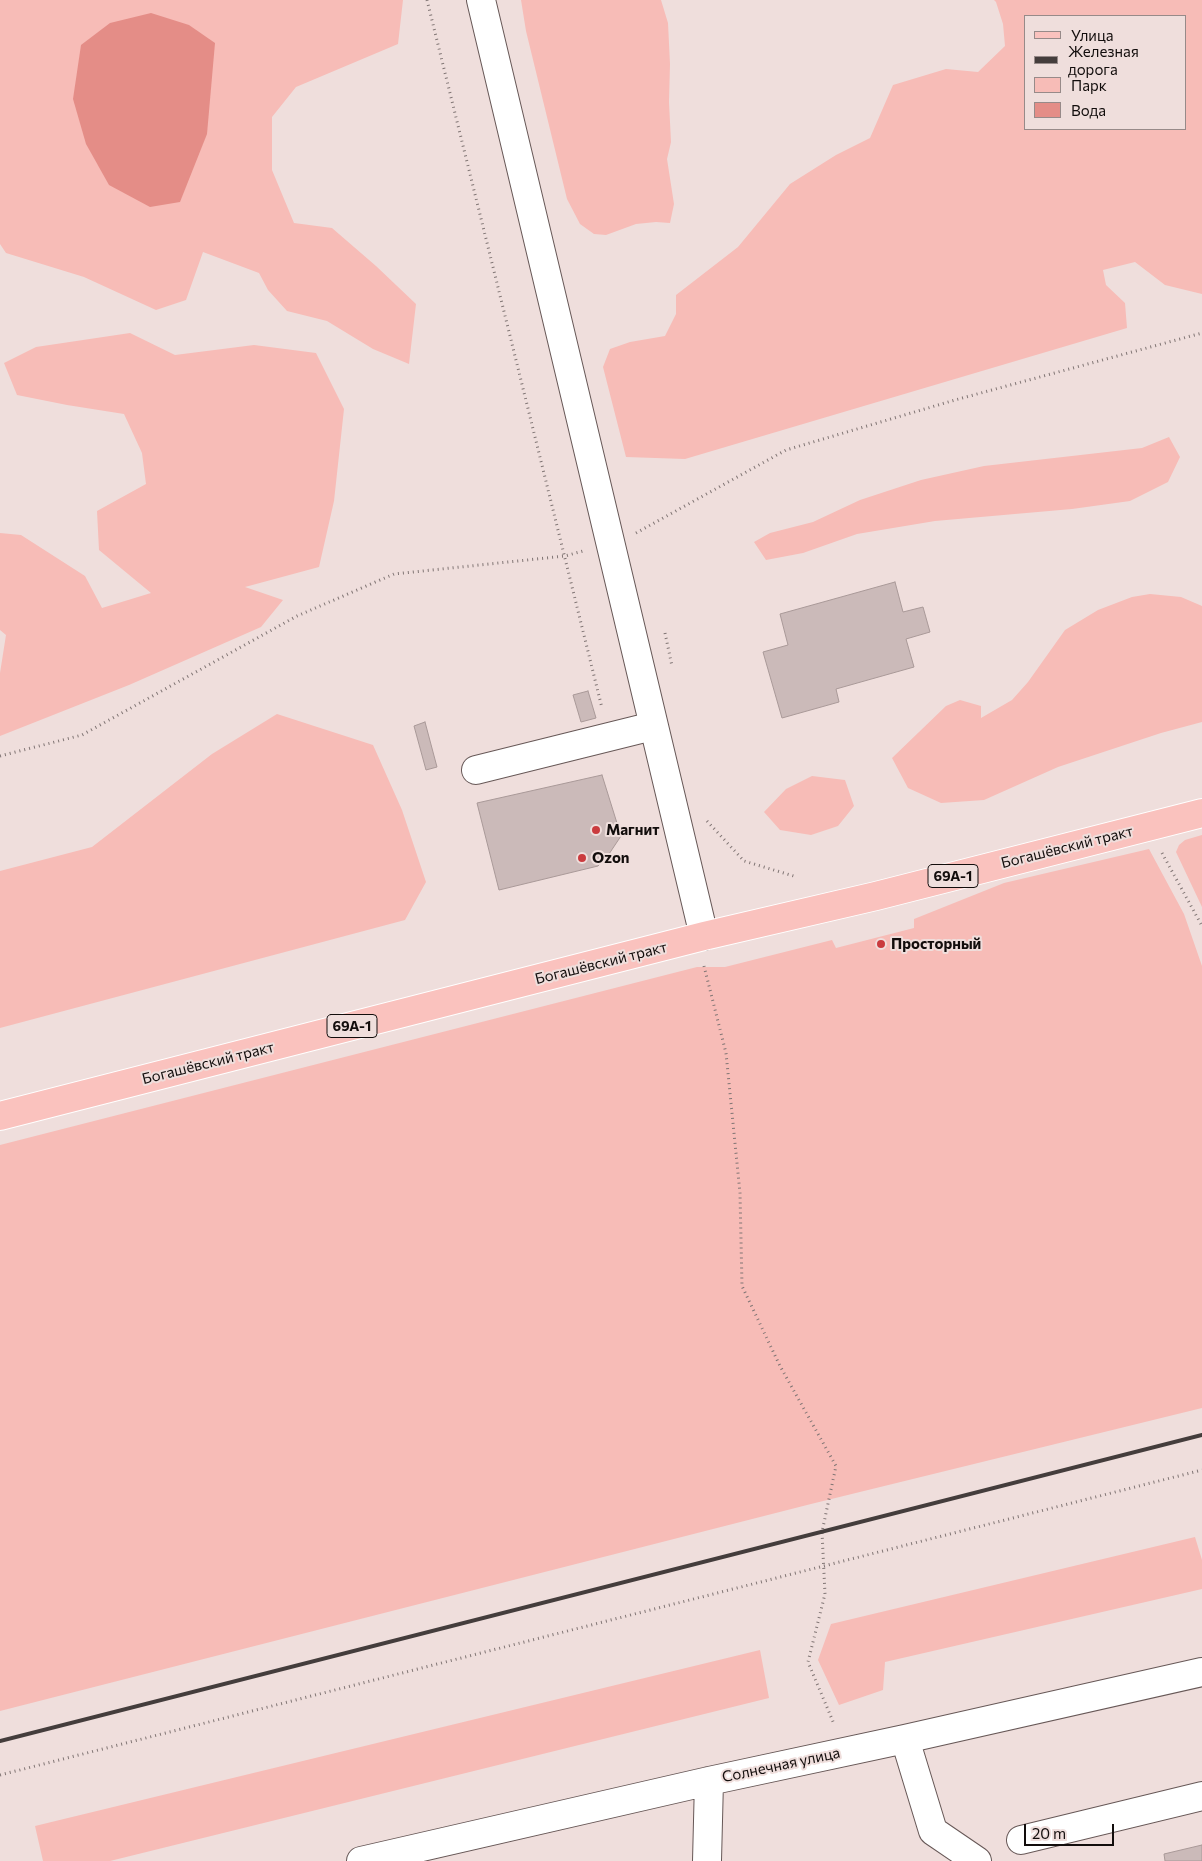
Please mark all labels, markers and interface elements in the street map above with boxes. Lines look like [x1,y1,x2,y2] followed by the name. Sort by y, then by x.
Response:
[1024,15,1187,130] legend
[1071,26,1113,44] text: Улица
[1068,42,1139,78] text: Железная дорога
[1071,76,1107,94] text: Парк
[1071,101,1106,119] text: Вода
[606,821,659,839] place label: Магнит
[999,822,1135,872] street label: Богашёвский тракт
[590,824,602,836] marker: Магнит
[592,849,630,867] place label: Ozon
[576,852,588,864] marker: Ozon
[928,864,978,888] road number: 69А-1
[891,935,981,953] place label: Просторный
[533,938,669,988] street label: Богашёвский тракт
[875,938,887,950] marker: Просторный
[327,1014,377,1038] road number: 69А-1
[140,1038,276,1088] street label: Богашёвский тракт
[720,1744,842,1786] street label: Солнечная улица
[1027,1814,1117,1846] scale bar
[1032,1824,1066,1842] text: 20 m

